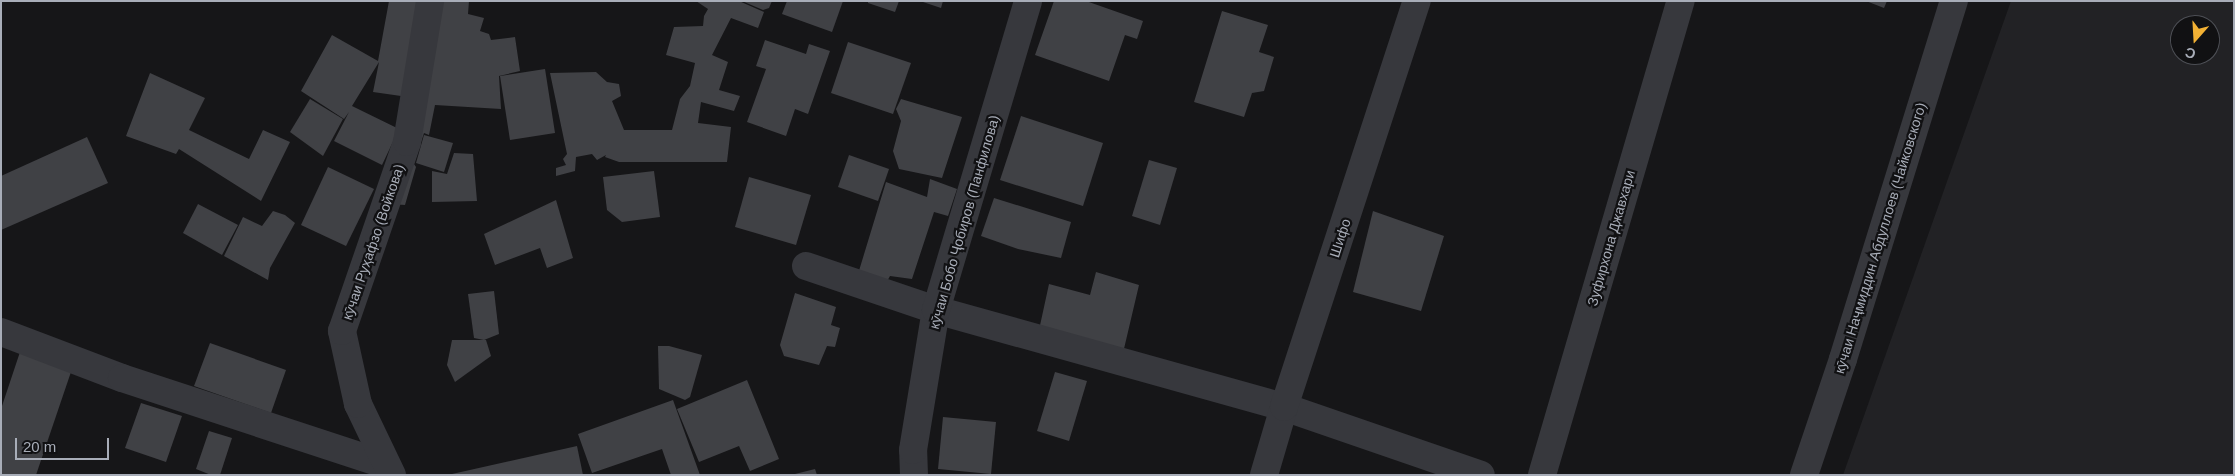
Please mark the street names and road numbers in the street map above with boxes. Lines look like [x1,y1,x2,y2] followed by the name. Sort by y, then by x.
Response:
[1831,100,1929,376] street label: кӯчаи Наҷмиддин Абдуллоев (Чайковского)
[925,113,1003,331] street label: кӯчаи Бобо Ҷобиров (Панфилова)
[338,162,408,322] street label: кӯчаи Руҳафзо (Войкова)
[1584,168,1638,308] street label: Зуфирхона Джавхари
[1326,216,1354,260] street label: Шифо

